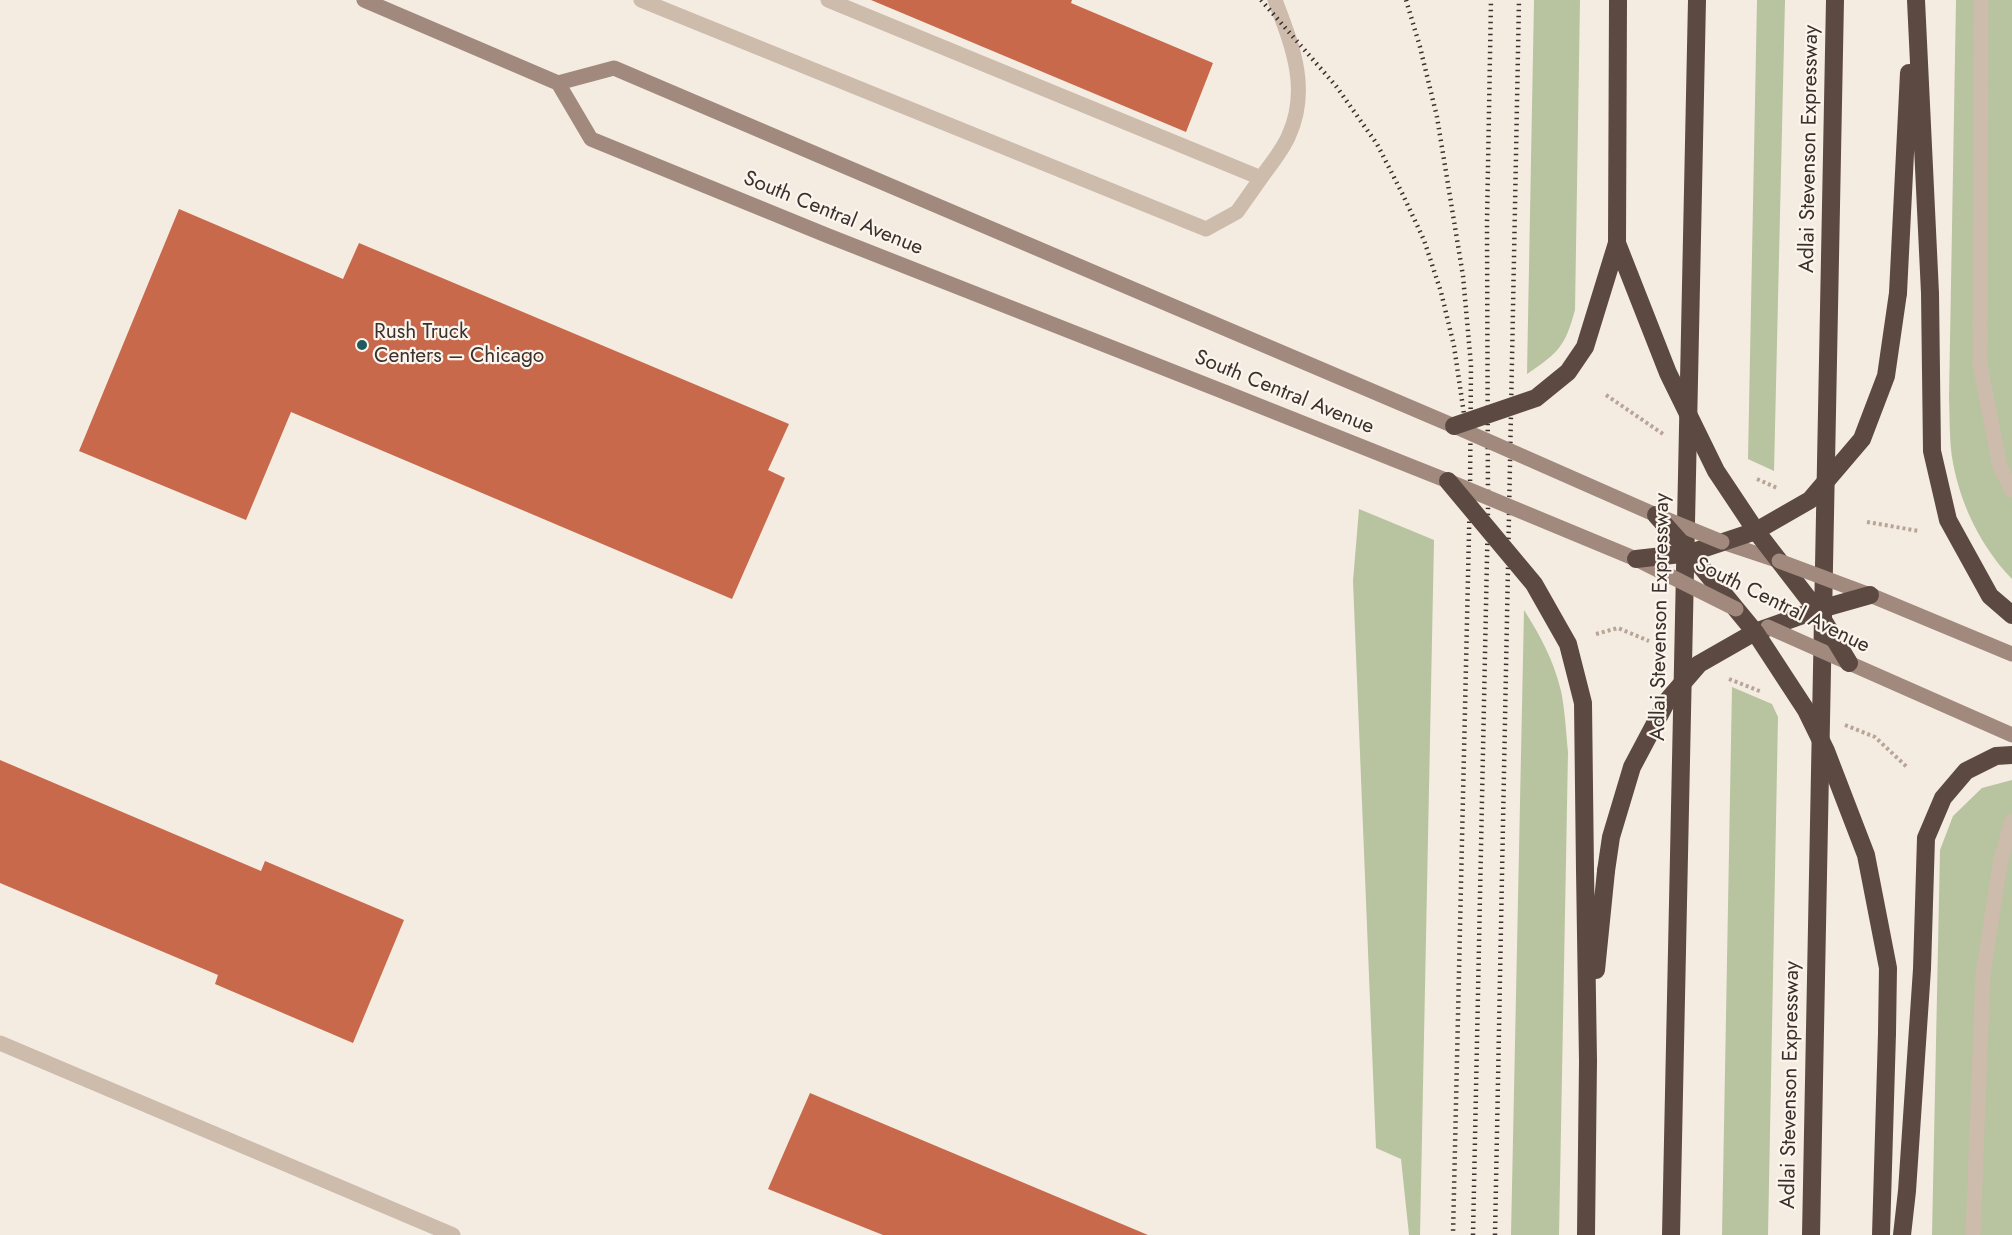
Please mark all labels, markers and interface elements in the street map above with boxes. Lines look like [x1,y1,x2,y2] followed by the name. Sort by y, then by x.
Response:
[1795,25,1825,273] street label: Adlai Stevenson Expressway
[740,166,926,262] street label: South Central Avenue
[374,320,544,370] place label: Rush Truck Centers – Chicago
[355,338,369,352] marker: Rush Truck Centers – Chicago
[1191,345,1377,441] street label: South Central Avenue
[1646,493,1676,741] street label: Adlai Stevenson Expressway
[1690,553,1874,659] street label: South Central Avenue
[1776,961,1806,1209] street label: Adlai Stevenson Expressway

